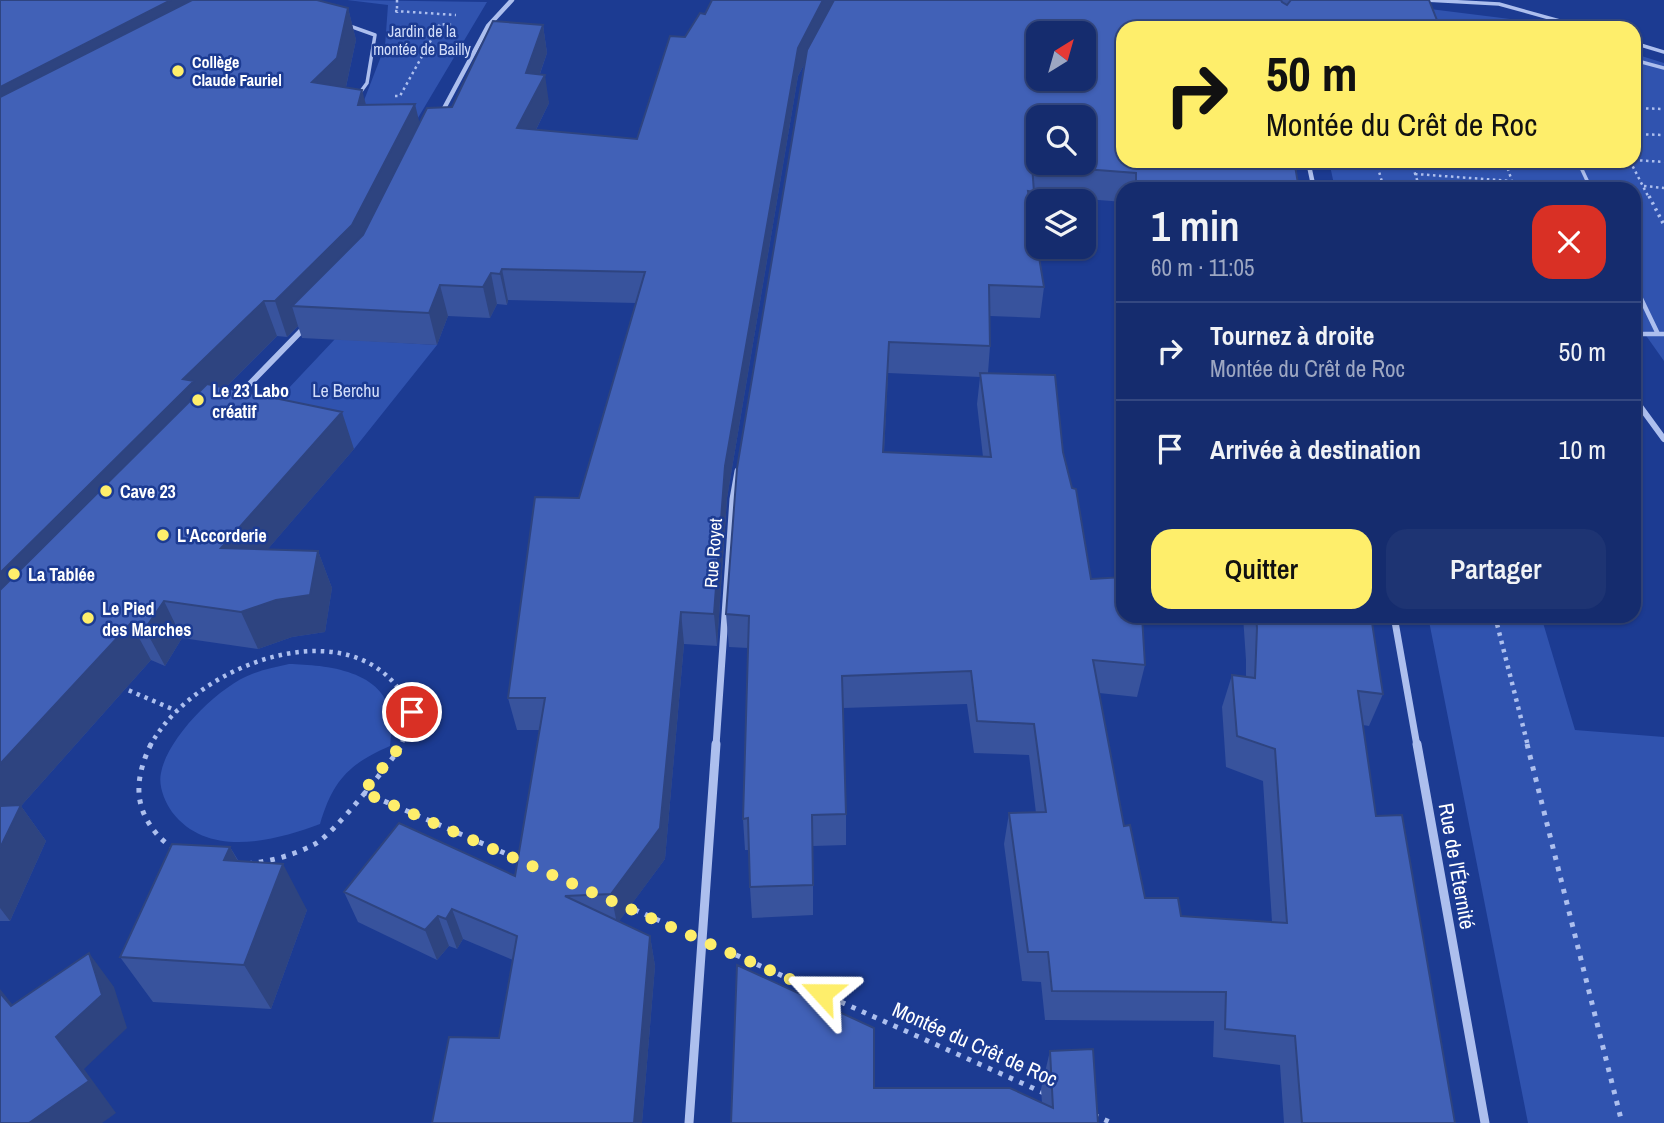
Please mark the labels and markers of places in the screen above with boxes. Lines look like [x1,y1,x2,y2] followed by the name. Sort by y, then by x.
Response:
[192,51,282,91] place label: Collège Claude Fauriel
[170,63,186,79] marker: Collège Claude Fauriel
[212,378,289,424] place label: Le 23 Labo créatif
[190,392,206,408] marker: Le 23 Labo créatif
[120,479,176,504] place label: Cave 23
[98,483,114,499] marker: Cave 23
[177,523,267,548] place label: L'Accorderie
[155,527,171,543] marker: L'Accorderie
[28,562,95,587] place label: La Tablée
[6,566,22,582] marker: La Tablée
[102,596,191,642] place label: Le Pied des Marches
[80,610,96,626] marker: Le Pied des Marches
[382,682,442,742] pin

